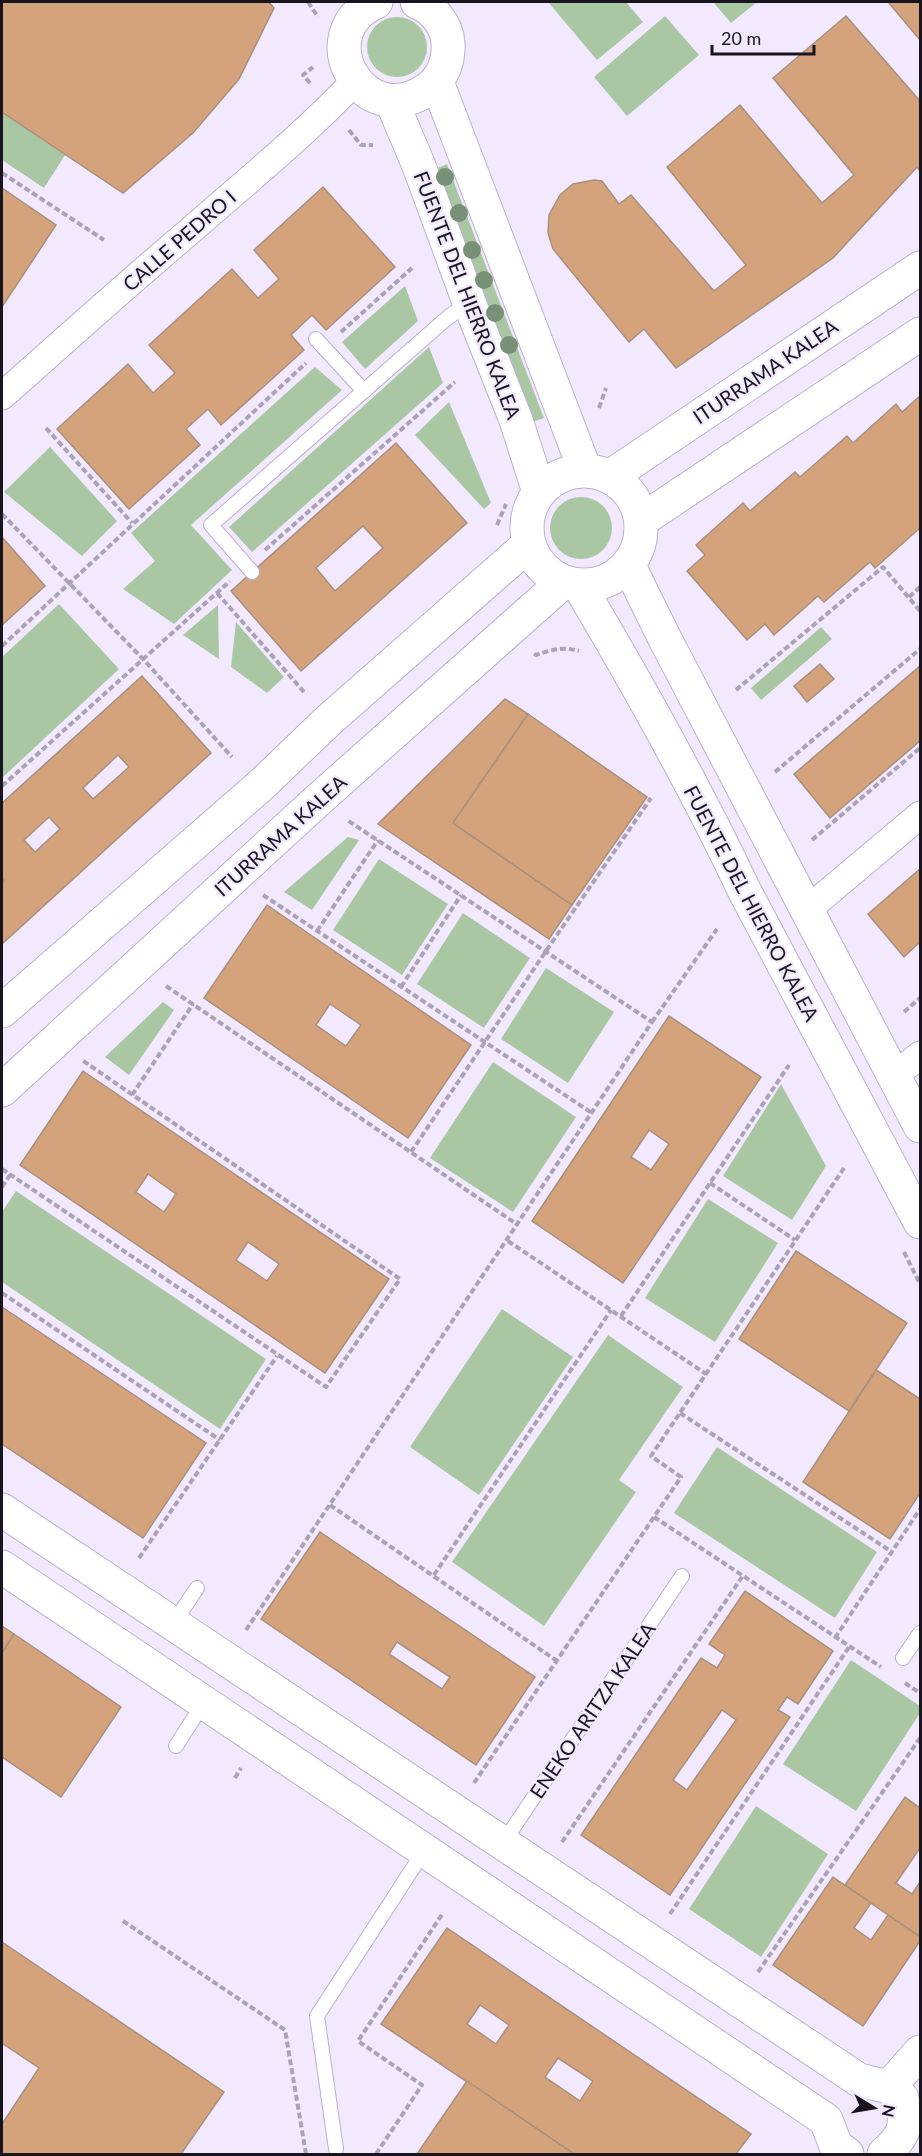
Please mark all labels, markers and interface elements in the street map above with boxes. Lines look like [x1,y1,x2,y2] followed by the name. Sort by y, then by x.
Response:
[712,18,814,56] scale bar
[721,27,761,49] text: 20 m
[410,168,527,423] street label: FUENTE DEL HIERRO KALEA
[118,184,240,296] street label: CALLE PEDRO I
[688,313,842,428] street label: ITURRAMA KALEA
[209,769,351,901] street label: ITURRAMA KALEA
[680,781,825,1025] street label: FUENTE DEL HIERRO KALEA
[524,1617,660,1802] street label: ENEKO ARITZA KALEA
[844,2078,904,2138] north arrow
[879,2103,900,2119] text: N

